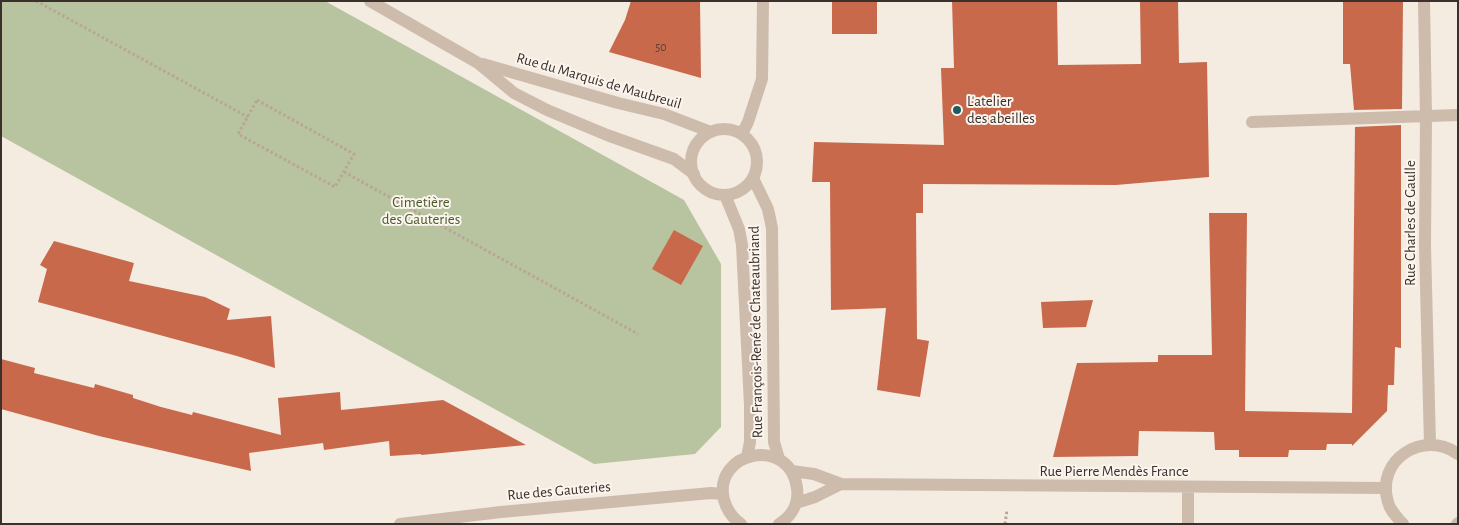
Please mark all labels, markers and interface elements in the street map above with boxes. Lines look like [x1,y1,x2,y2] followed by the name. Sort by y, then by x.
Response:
[655,40,667,54] house number: 50
[514,49,684,113] street label: Rue du Marquis de Maubreuil
[967,92,1035,127] place label: L'atelier des abeilles
[951,104,963,116] marker: L'atelier des abeilles
[1401,160,1419,286] street label: Rue Charles de Gaulle
[382,193,460,228] park label: Cimetière des Gauteries
[745,226,767,438] street label: Rue François-René de Chateaubriand
[1039,462,1189,480] street label: Rue Pierre Mendès France
[507,478,611,504] street label: Rue des Gauteries

